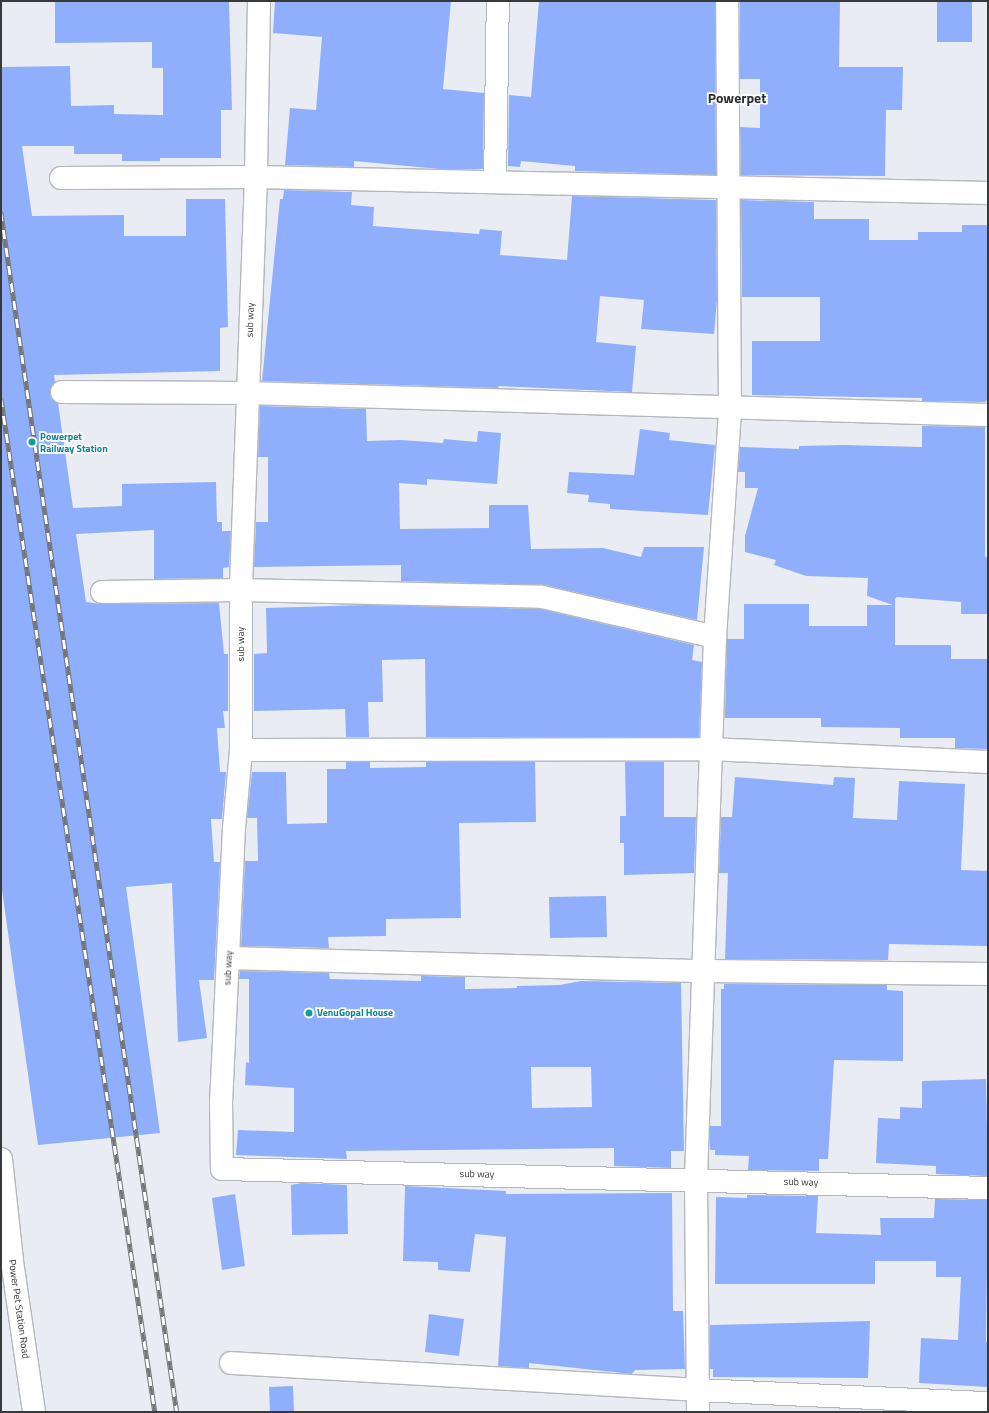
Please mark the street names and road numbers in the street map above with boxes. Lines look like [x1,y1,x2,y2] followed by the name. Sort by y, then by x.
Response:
[243,302,257,338] street label: sub way
[235,627,247,661] street label: sub way
[221,950,235,986] street label: sub way
[460,1168,494,1180] street label: sub way
[783,1175,819,1189] street label: sub way
[6,1259,32,1359] street label: Power Pet Station Road

